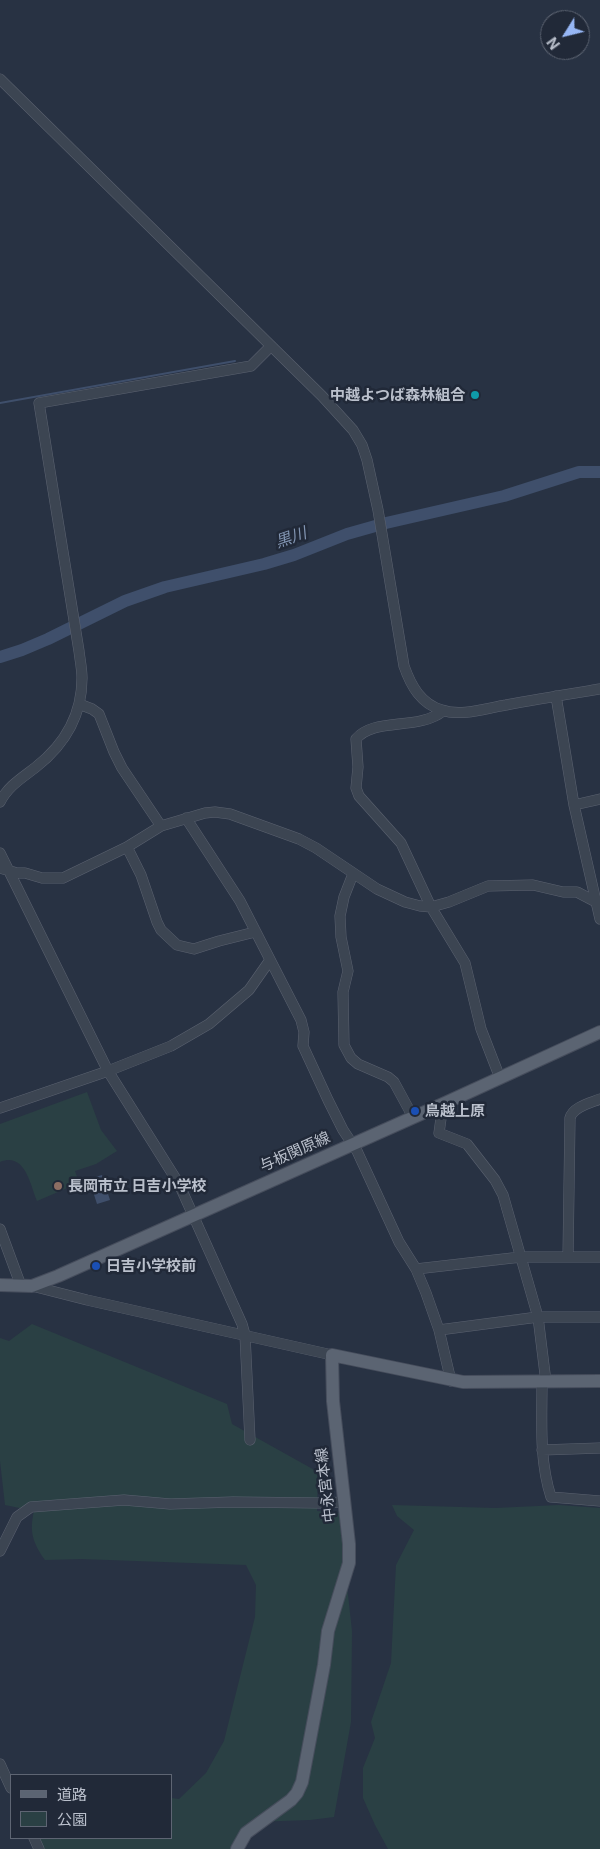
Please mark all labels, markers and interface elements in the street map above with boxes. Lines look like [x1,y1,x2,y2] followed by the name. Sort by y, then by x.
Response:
[540,10,590,60] north arrow
[543,34,563,53] text: N
[330,386,465,404] place label: 中越よつば森林組合
[469,389,481,401] marker: 中越よつば森林組合
[273,524,309,552] water label: 黒川
[425,1102,485,1120] place label: 鳥越上原
[409,1105,421,1117] marker: 鳥越上原
[257,1129,333,1175] street label: 与板関原線
[68,1177,207,1195] place label: 長岡市立 日吉小学校
[52,1180,64,1192] marker: 長岡市立 日吉小学校
[106,1257,196,1275] place label: 日吉小学校前
[90,1260,102,1272] marker: 日吉小学校前
[312,1447,340,1523] street label: 中永宮本線
[10,1774,172,1839] legend
[57,1785,87,1804] text: 道路
[57,1810,87,1829] text: 公園

